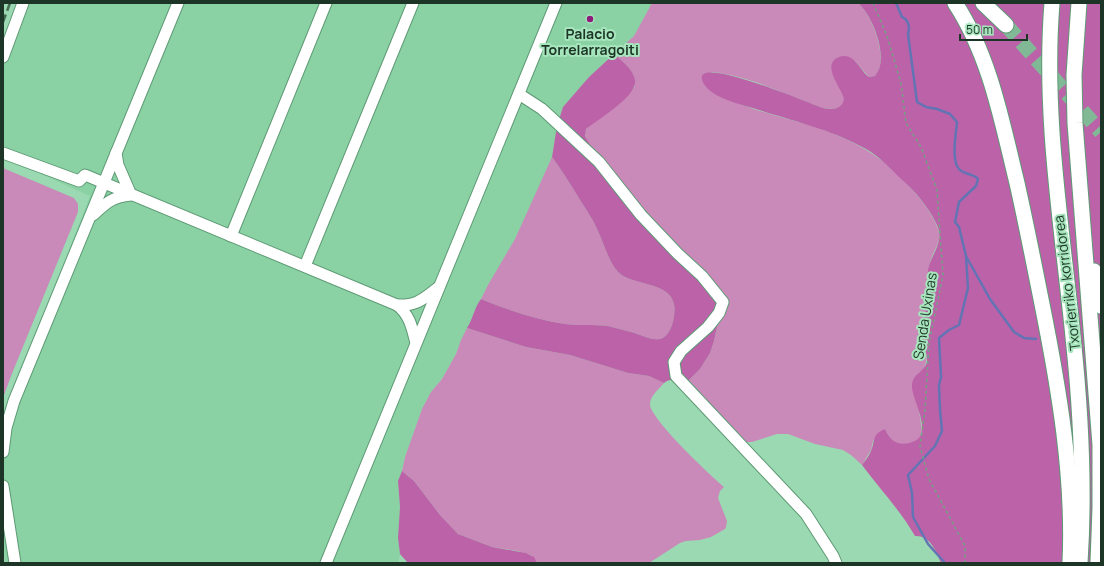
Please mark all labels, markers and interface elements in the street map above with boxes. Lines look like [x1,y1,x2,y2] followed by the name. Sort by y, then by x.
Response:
[585,14,595,24] marker: Palacio Torrelarragoiti
[960,16,1027,42] scale bar
[966,21,993,38] text: 50 m
[541,24,639,59] place label: Palacio Torrelarragoiti
[1049,214,1084,352] street label: Txorierriko korridorea
[908,271,941,361] street label: Senda Uxinas

